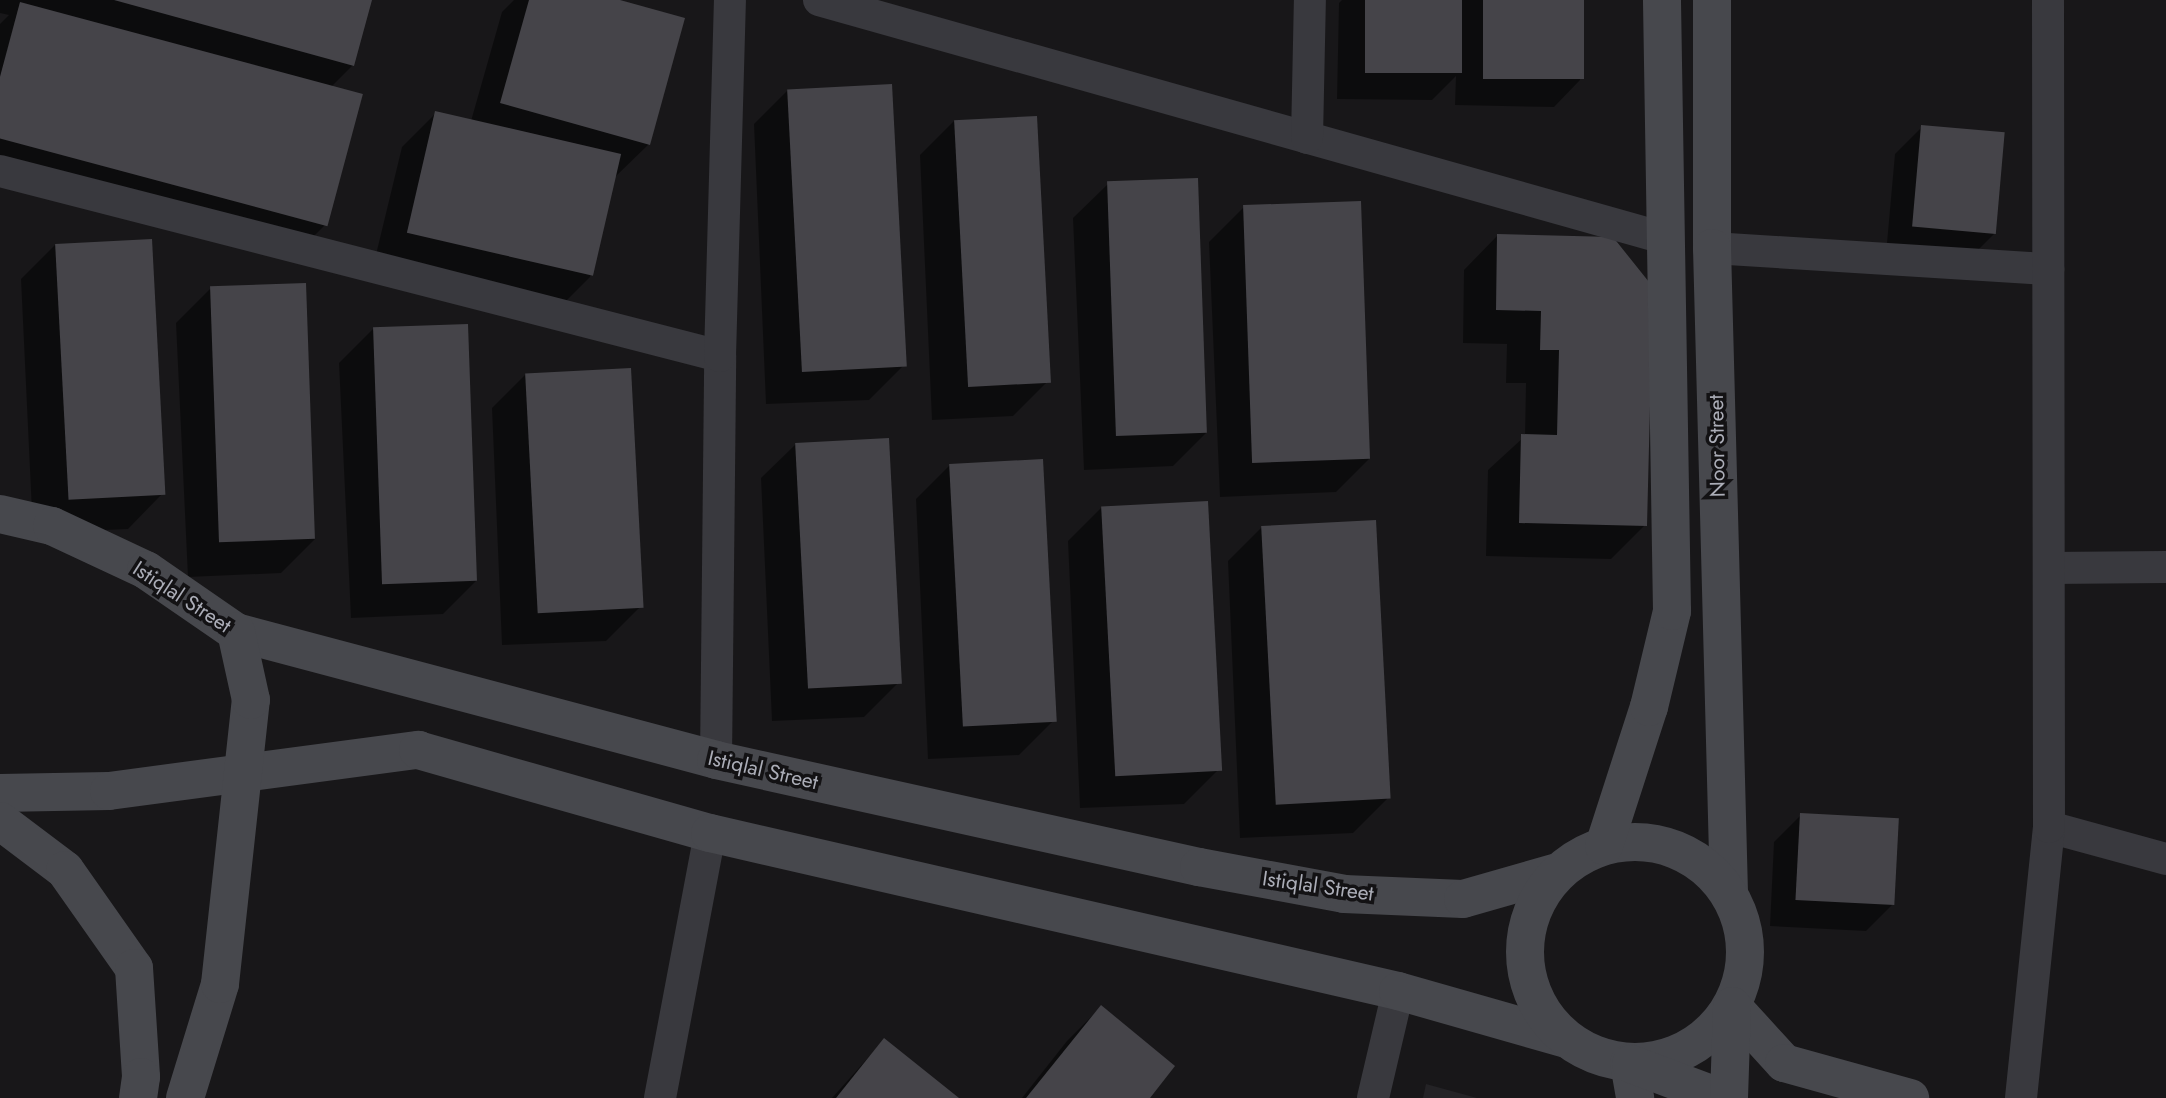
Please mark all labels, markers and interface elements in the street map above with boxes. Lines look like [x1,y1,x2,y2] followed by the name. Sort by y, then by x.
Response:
[1704,394,1730,498] street label: Noor Street
[128,556,236,638] street label: Istiqlal Street
[705,745,821,795] street label: Istiqlal Street
[1261,866,1375,906] street label: Istiqlal Street

